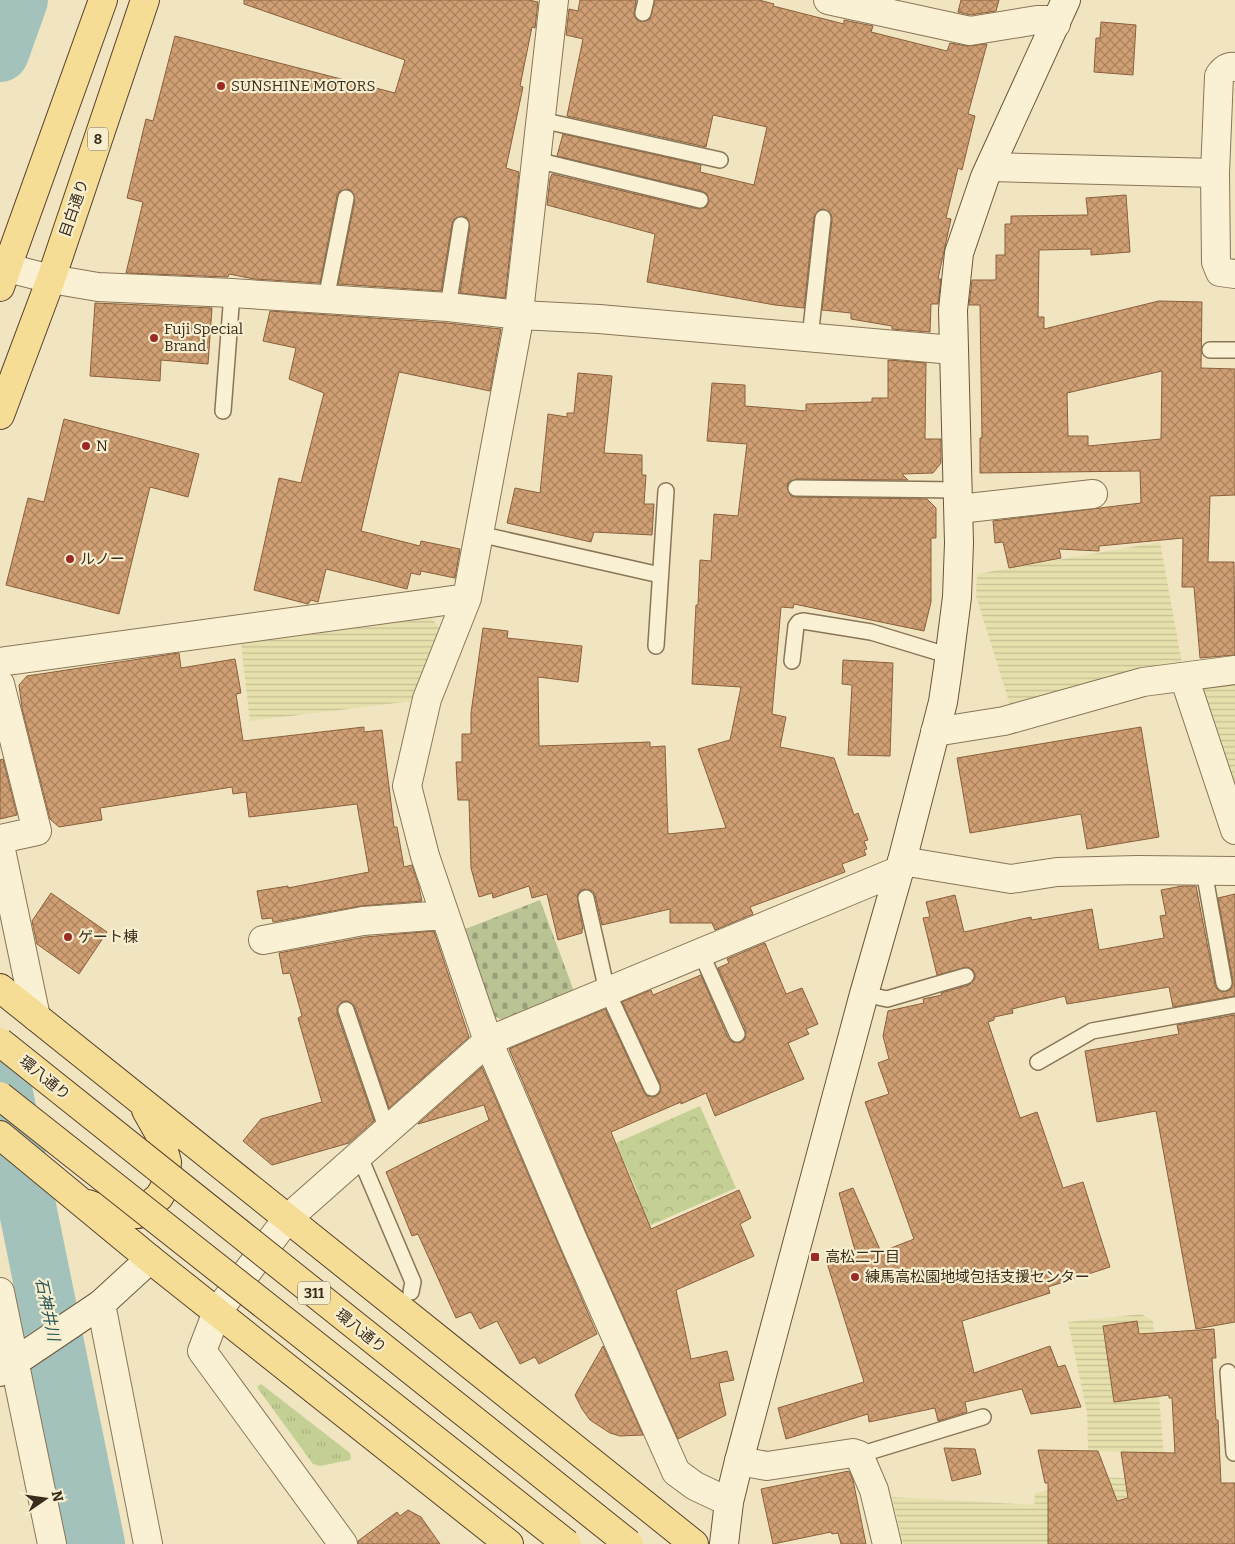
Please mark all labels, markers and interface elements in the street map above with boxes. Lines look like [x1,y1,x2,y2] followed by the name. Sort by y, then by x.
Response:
[231,77,375,95] place label: SUNSHINE MOTORS
[215,80,227,92] marker: SUNSHINE MOTORS
[88,128,108,150] road number: 8
[56,177,92,239] street label: 目白通り
[164,320,243,355] place label: Fuji Special Brand
[148,332,160,344] marker: Fuji Special Brand
[96,437,108,455] place label: N
[80,440,92,452] marker: N
[80,550,125,568] place label: ルノー
[64,553,76,565] marker: ルノー
[78,928,138,946] place label: ゲート棟
[62,931,74,943] marker: ゲート棟
[16,1052,74,1104] street label: 環八通り
[825,1248,900,1266] place label: 高松二丁目
[809,1251,821,1263] marker: 高松二丁目
[865,1268,1090,1286] place label: 練馬高松園地域包括支援センター
[849,1271,861,1283] marker: 練馬高松園地域包括支援センター
[32,1276,64,1344] water label: 石神井川
[298,1282,330,1305] road number: 311
[332,1305,390,1357] street label: 環八通り
[20,1474,70,1524] north arrow
[48,1489,67,1504] text: N

